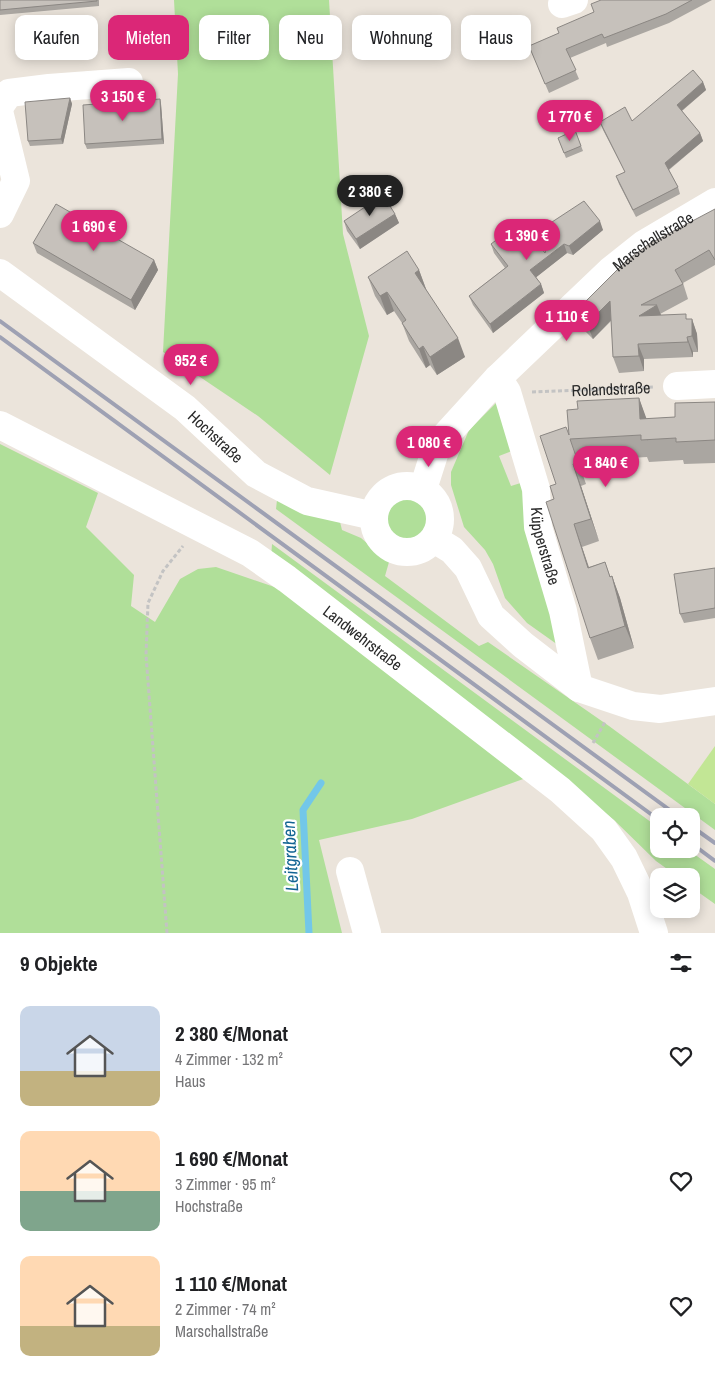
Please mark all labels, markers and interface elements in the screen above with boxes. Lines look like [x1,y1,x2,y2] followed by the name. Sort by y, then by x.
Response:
[15,15,98,60] chip: Kaufen
[108,15,189,60] chip: Mieten
[199,15,269,60] chip: Filter
[279,15,342,60] chip: Neu
[352,15,451,60] chip: Wohnung
[461,15,531,60] chip: Haus
[77,80,169,122] pin: 3 150 €
[101,85,145,107] text: 3 150 €
[524,100,616,142] pin: 1 770 €
[548,105,592,127] text: 1 770 €
[324,174,416,217] pin: 2 380 €
[348,180,392,202] text: 2 380 €
[608,206,697,276] street label: Marschallstraße
[48,210,140,252] pin: 1 690 €
[72,215,116,237] text: 1 690 €
[481,218,573,261] pin: 1 390 €
[505,224,549,246] text: 1 390 €
[521,300,613,342] pin: 1 110 €
[545,305,589,327] text: 1 110 €
[156,344,226,386] pin: 952 €
[175,349,207,371] text: 952 €
[571,376,651,401] street label: Rolandstraße
[183,405,248,468] street label: Hochstraße
[383,426,475,468] pin: 1 080 €
[407,431,451,453] text: 1 080 €
[560,446,652,488] pin: 1 840 €
[584,451,628,473] text: 1 840 €
[526,507,566,587] street label: Küpperstraße
[319,600,407,675] street label: Landwehrstraße
[650,808,700,918] map controls
[650,808,700,858] button: locate
[276,820,304,892] water label: Leitgraben
[650,868,700,918] button: layers
[20,949,98,978] text: 9 Objekte
[667,949,695,977] icon: filters
[175,1019,288,1048] text: 2 380 €/Monat
[60,1026,120,1086] icon: home
[667,1042,695,1070] icon: heart
[175,1048,283,1070] text: 4 Zimmer · 132 m²
[175,1070,206,1092] text: Haus
[175,1144,288,1173] text: 1 690 €/Monat
[60,1151,120,1211] icon: home
[667,1167,695,1195] icon: heart
[175,1173,276,1195] text: 3 Zimmer · 95 m²
[175,1195,243,1217] text: Hochstraße
[175,1269,287,1298] text: 1 110 €/Monat
[60,1276,120,1336] icon: home
[667,1292,695,1320] icon: heart
[175,1298,276,1320] text: 2 Zimmer · 74 m²
[175,1320,268,1342] text: Marschallstraße

